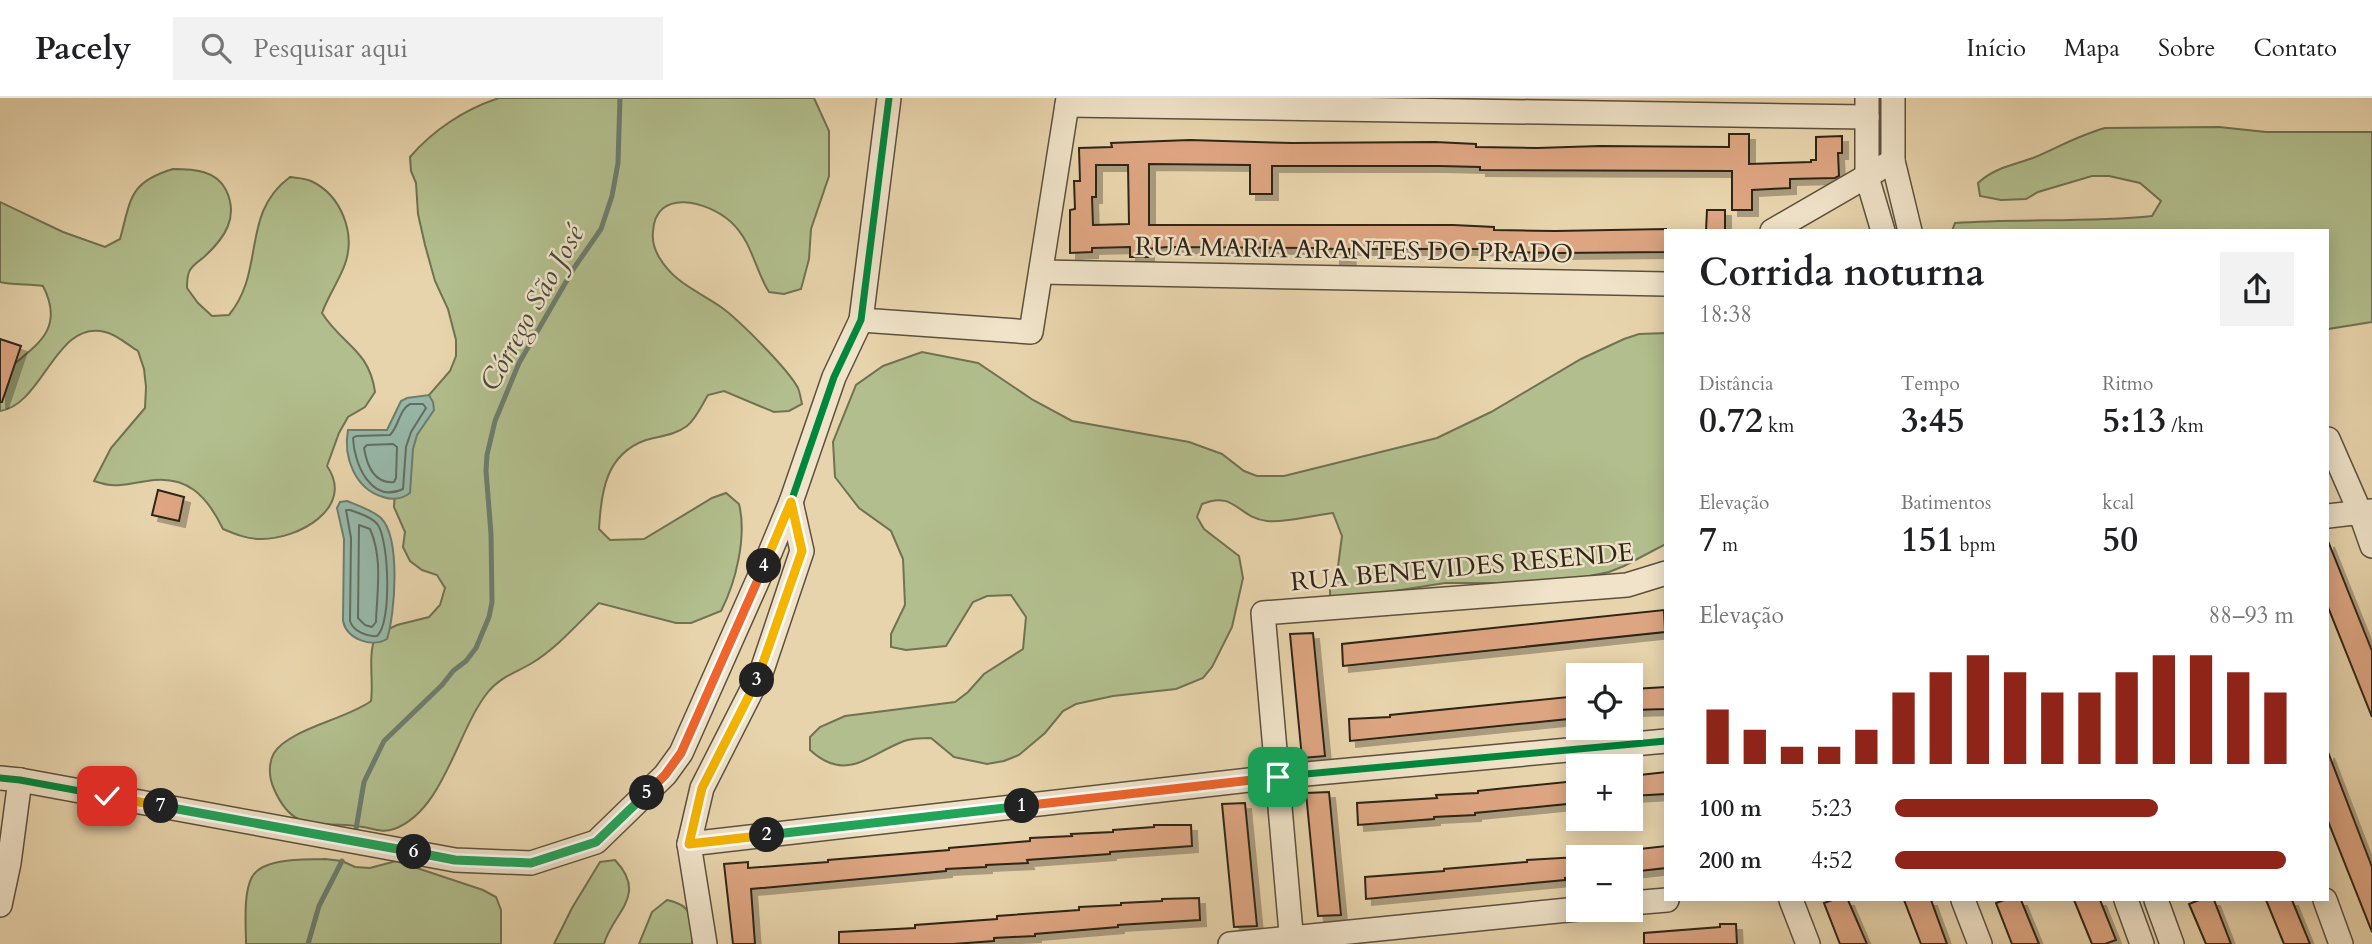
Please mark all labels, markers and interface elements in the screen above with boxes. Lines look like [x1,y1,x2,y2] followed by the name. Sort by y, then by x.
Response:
[173,17,663,80] search box
[35,26,131,71] text: Pacely
[197,29,235,67] icon: search
[253,31,408,66] text: Pesquisar aqui
[1967,32,2026,65] text: Início
[2064,32,2120,65] text: Mapa
[2158,32,2216,65] text: Sobre
[2254,32,2337,65] text: Contato
[471,216,594,398] water label: Córrego São José
[1135,229,1573,271] street label: RUA MARIA ARANTES DO PRADO
[1699,247,1985,299] text: Corrida noturna
[2220,252,2294,326] button: share
[1699,299,1752,330] text: 18:38
[1699,371,1773,397] text: Distância
[1901,371,1960,397] text: Tempo
[2102,371,2153,397] text: Ritmo
[1699,397,1763,445] text: 0.72
[1901,397,1965,445] text: 3:45
[2102,397,2166,445] text: 5:13
[1763,413,1794,439] text: km
[2166,413,2204,439] text: /km
[1699,490,1769,516] text: Elevação
[1901,490,1991,516] text: Batimentos
[2102,490,2134,516] text: kcal
[1699,516,1717,564] text: 7
[1901,516,1954,564] text: 151
[2102,516,2138,564] text: 50
[1717,532,1738,558] text: m
[1954,532,1996,558] text: bpm
[1289,535,1635,599] street label: RUA BENEVIDES RESENDE
[746,548,782,584] pin: 4
[759,552,768,578] text: 4
[1699,600,1784,631] text: Elevação
[2209,600,2294,631] text: 88–93 m
[740,662,774,698] pin: 3
[1566,663,1643,922] map controls
[1566,663,1643,740] button: locate
[752,666,761,692] text: 3
[1248,747,1308,807] pin
[1566,754,1643,831] button: +
[1259,758,1297,796] icon: arrive
[77,766,137,826] pin
[630,776,664,810] pin: 5
[88,777,126,815] icon: check
[642,779,651,805] text: 5
[144,788,178,824] pin: 7
[1004,788,1040,824] pin: 1
[156,792,165,818] text: 7
[1017,792,1026,818] text: 1
[1699,793,1762,824] text: 100 m
[1811,793,1852,824] text: 5:23
[750,818,784,852] pin: 2
[762,821,771,847] text: 2
[396,834,432,870] pin: 6
[409,838,418,864] text: 6
[1566,845,1643,922] button: −
[1699,845,1762,876] text: 200 m
[1811,845,1852,876] text: 4:52

